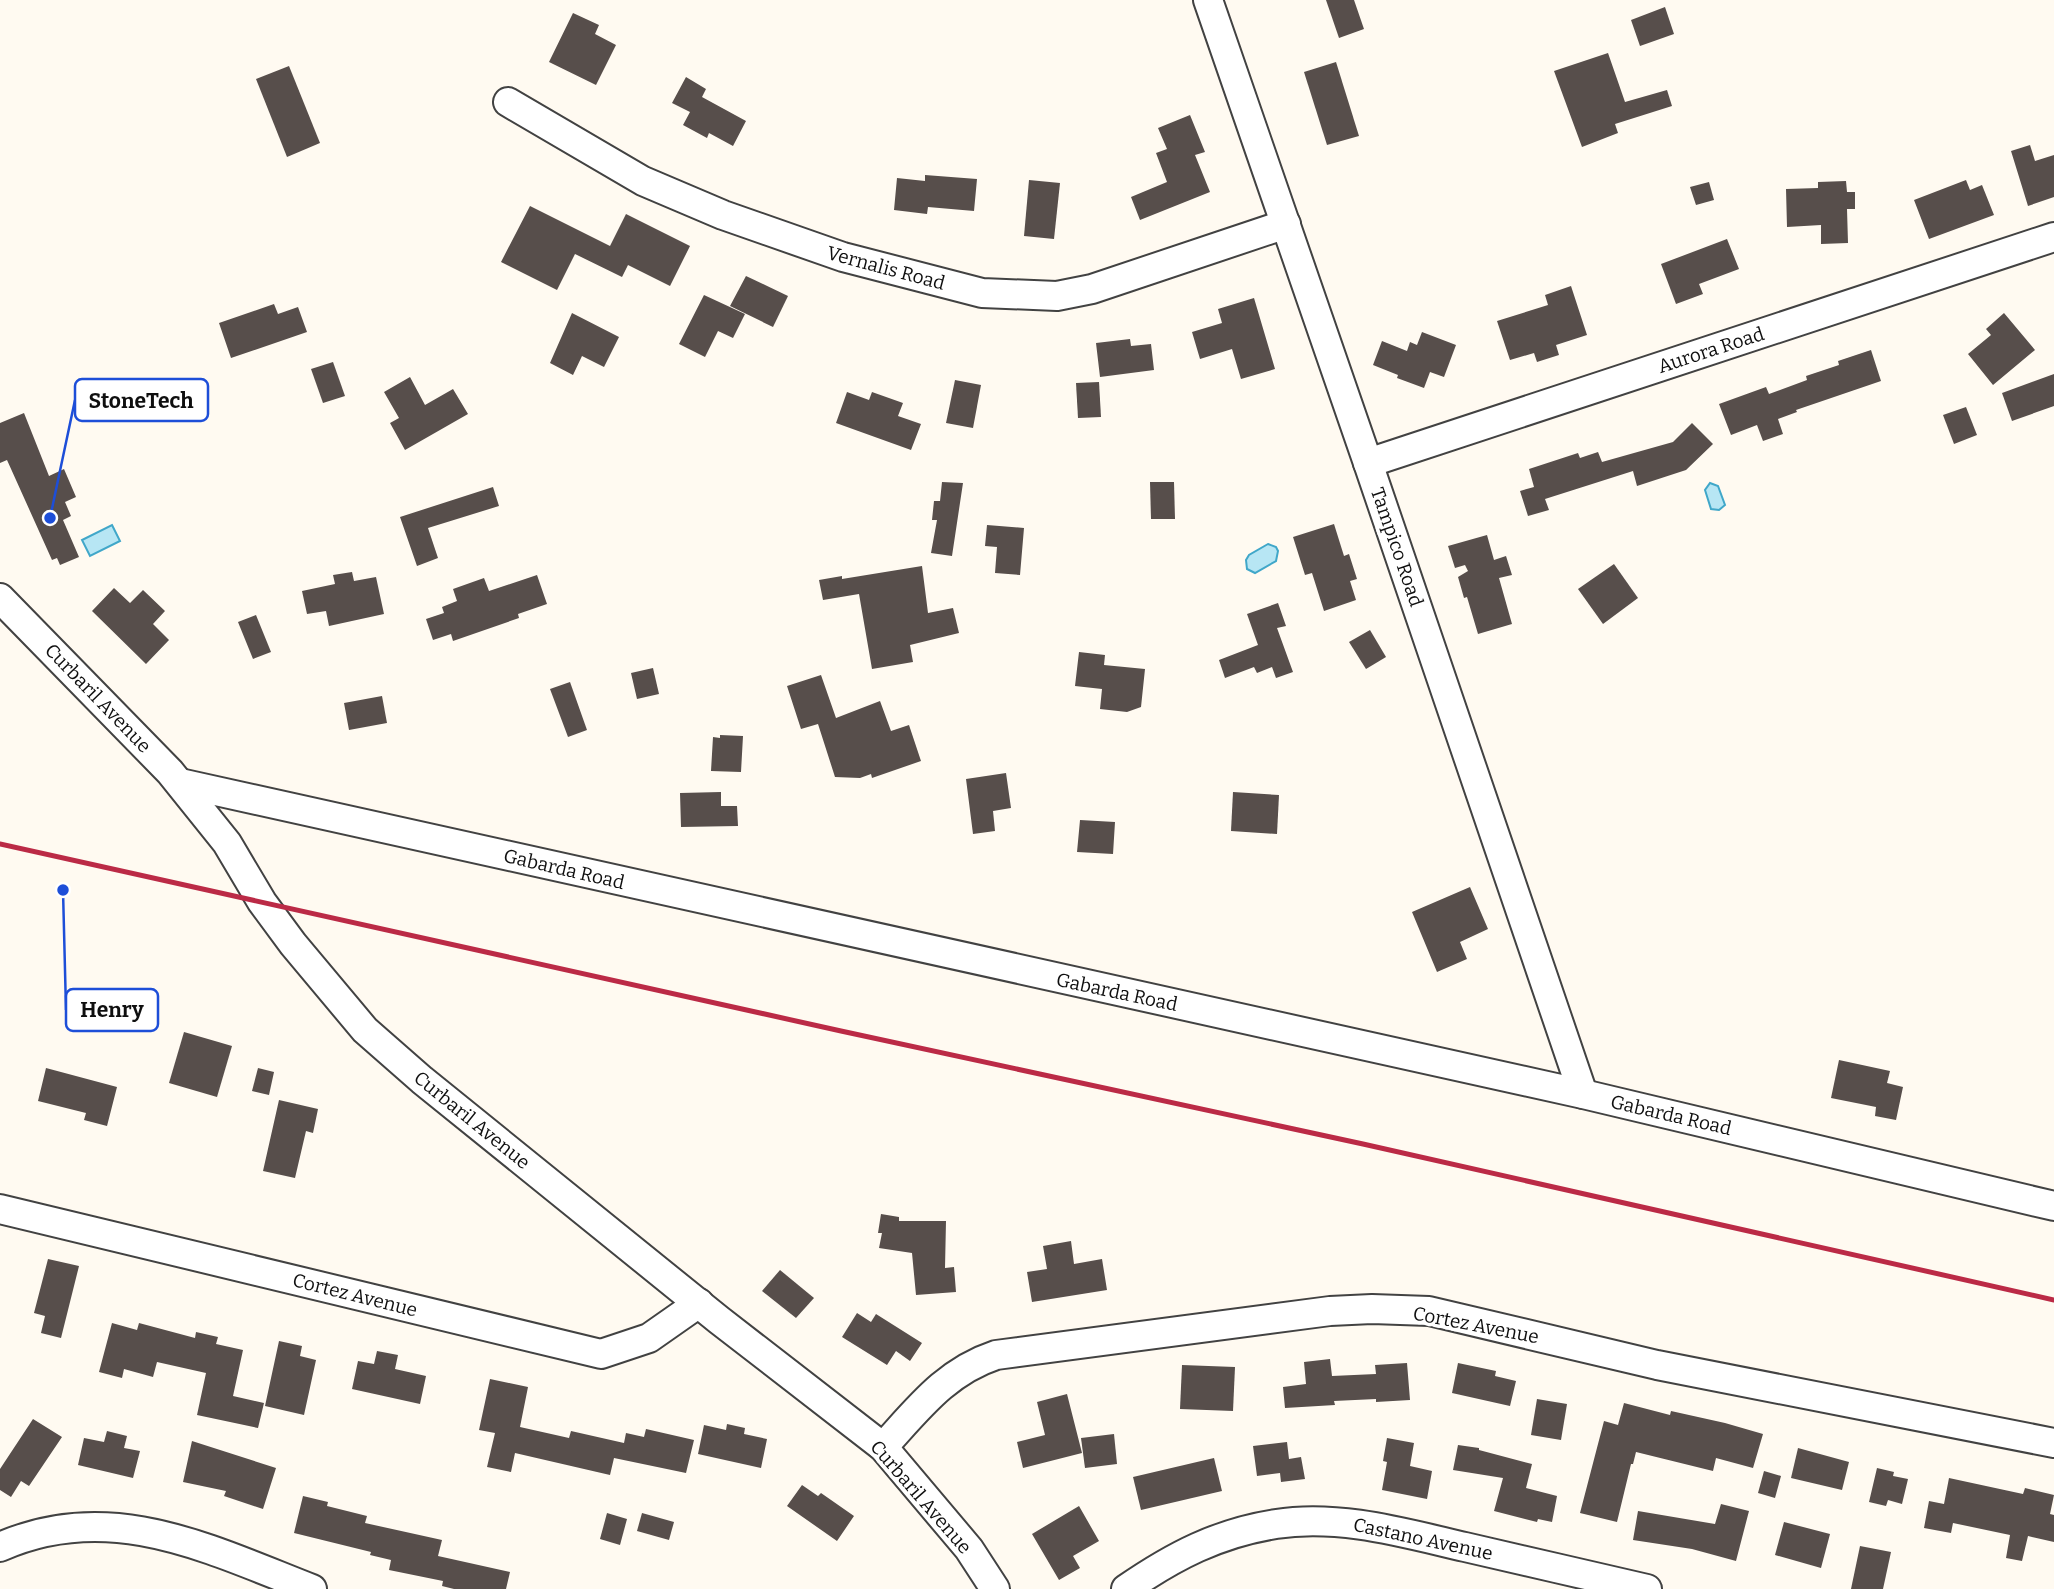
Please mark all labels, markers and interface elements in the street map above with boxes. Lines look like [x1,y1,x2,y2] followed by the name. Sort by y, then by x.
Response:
[824,241,948,295] street label: Vernalis Road
[1655,322,1767,378] street label: Aurora Road
[75,379,208,421] callout: StoneTech
[88,388,194,414] text: StoneTech
[1366,484,1428,610] street label: Tampico Road
[40,639,156,757] street label: Curbaril Avenue
[501,844,627,894] street label: Gabarda Road
[1054,968,1180,1016] street label: Gabarda Road
[66,989,158,1031] callout: Henry
[80,997,144,1023] text: Henry
[409,1066,535,1174] street label: Curbaril Avenue
[1608,1090,1734,1140] street label: Gabarda Road
[290,1268,420,1322] street label: Cortez Avenue
[1411,1302,1541,1348] street label: Cortez Avenue
[865,1436,977,1558] street label: Curbaril Avenue
[1351,1513,1495,1565] street label: Castano Avenue

